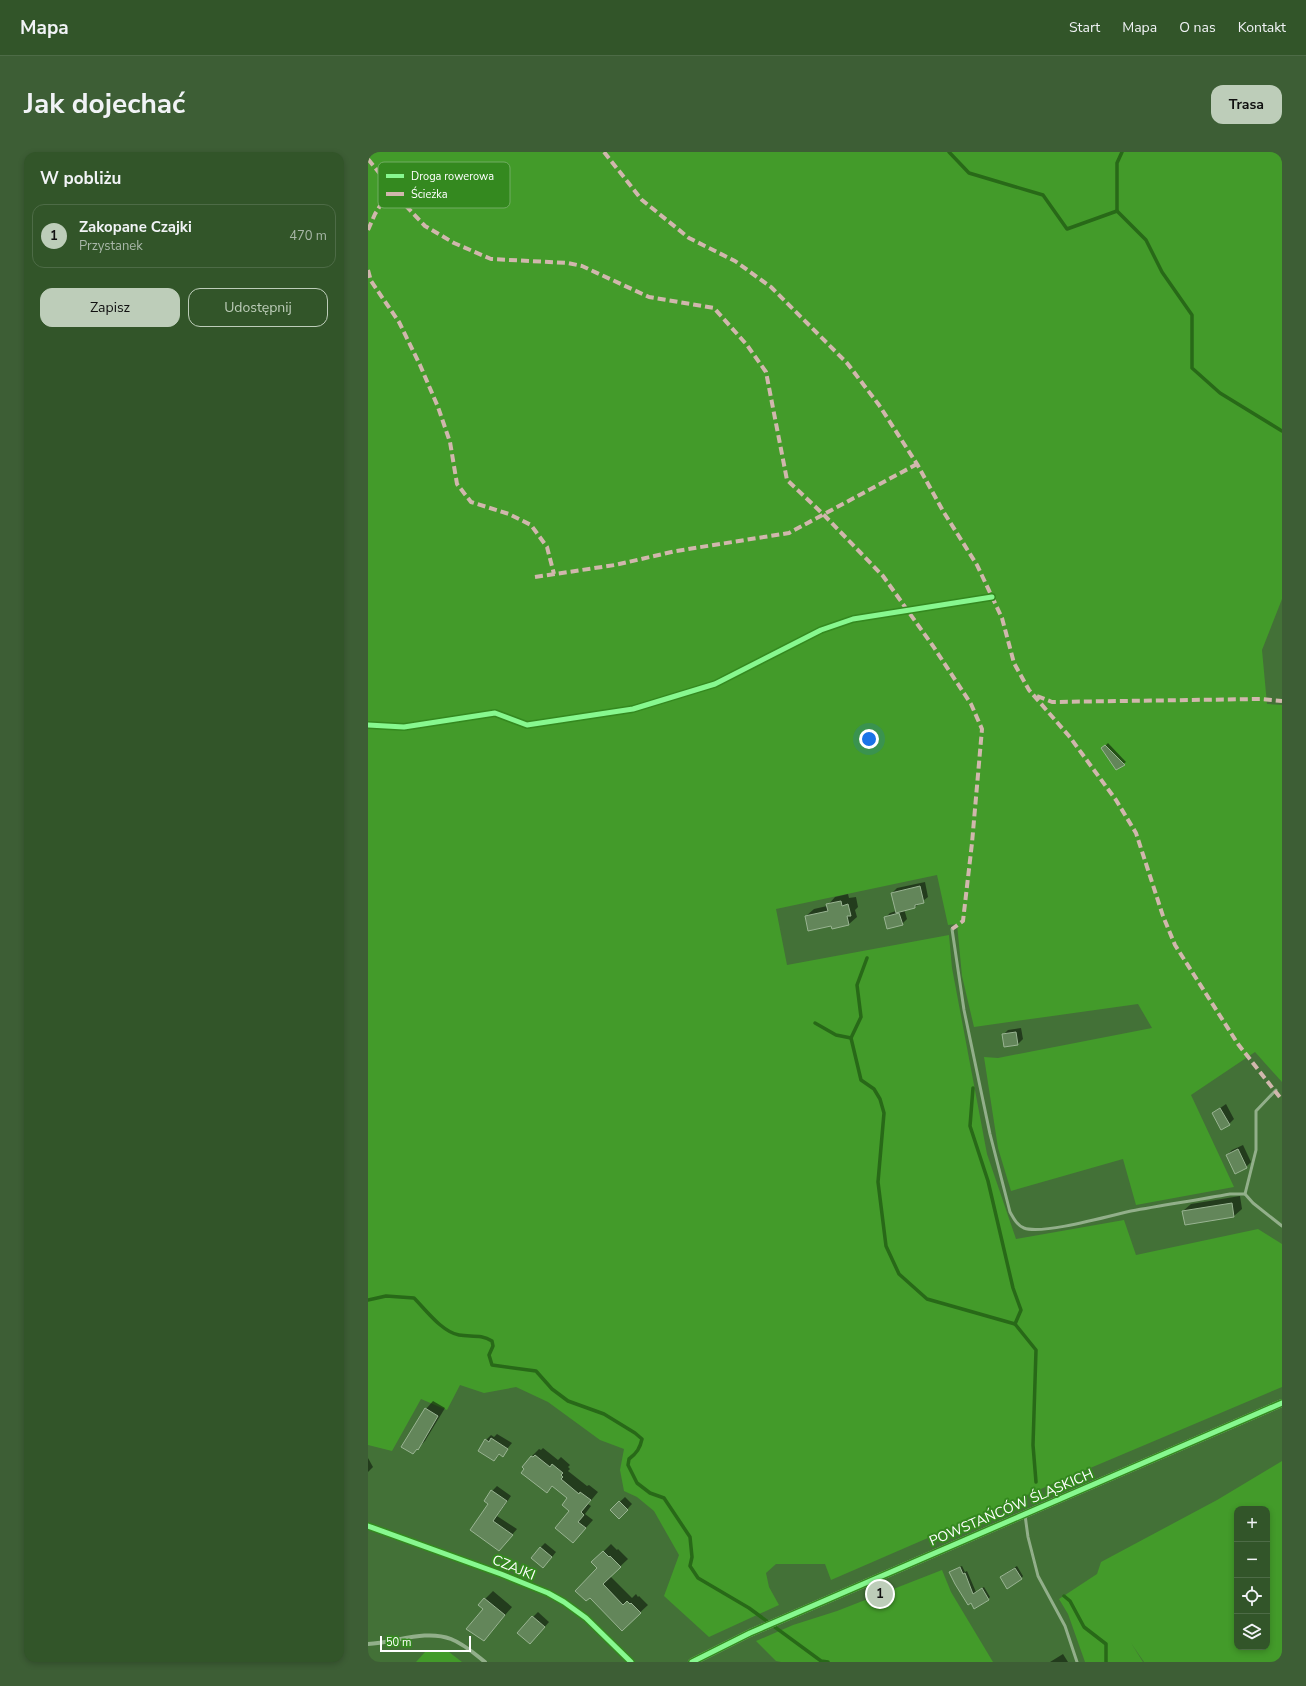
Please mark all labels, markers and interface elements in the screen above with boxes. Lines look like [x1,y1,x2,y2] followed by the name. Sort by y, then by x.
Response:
[20,15,69,41] text: Mapa
[1069,18,1100,37] text: Start
[1122,18,1157,37] text: Mapa
[1179,18,1216,37] text: O nas
[1238,18,1286,37] text: Kontakt
[24,85,185,123] text: Jak dojechać
[1211,85,1282,124] button: Trasa
[378,162,510,208] legend
[40,167,121,190] text: W pobliżu
[411,169,494,184] text: Droga rowerowa
[411,186,448,202] text: Ścieżka
[79,217,192,237] text: Zakopane Czajki
[50,227,58,245] text: 1
[289,227,327,245] text: 470 m
[79,237,143,255] text: Przystanek
[40,288,180,327] button: Zapisz
[188,288,328,327] button: Udostępnij
[859,729,879,749] your location
[926,1464,1096,1551] street label: POWSTAŃCÓW ŚLĄSKICH
[1234,1506,1270,1650] map controls
[1234,1506,1270,1542] button: +
[1234,1542,1270,1578] button: −
[489,1550,538,1585] street label: CZAJKI
[1234,1578,1270,1614] button: locate
[867,1579,893,1609] pin: 1
[1234,1614,1270,1650] button: layers
[380,1634,471,1653] scale bar
[386,1635,411,1650] text: 50 m

